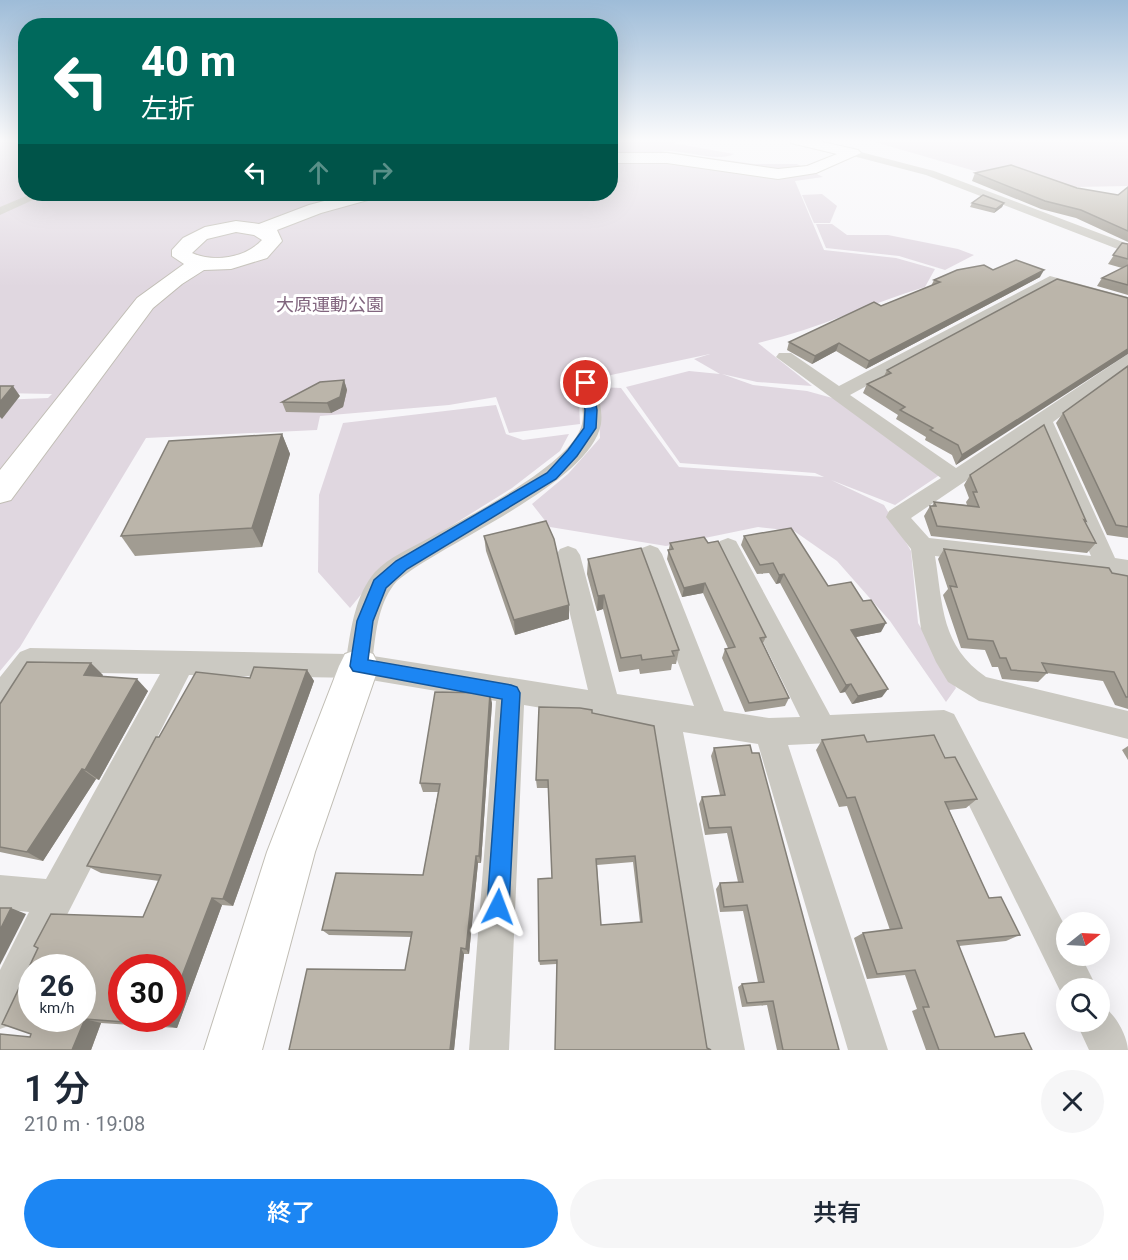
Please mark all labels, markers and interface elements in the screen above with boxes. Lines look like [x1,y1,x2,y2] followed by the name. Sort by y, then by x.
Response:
[141,37,236,86] text: 40 m
[42,42,120,120] icon: left
[141,93,195,125] text: 左折
[239,156,272,189] icon: left
[302,156,335,189] icon: ahead
[365,156,398,189] icon: right
[276,294,384,315] park label: 大原運動公園
[560,357,611,408] pin
[569,366,602,399] icon: arrive
[466,875,530,939] position arrow
[1056,912,1110,966] north arrow
[1056,912,1110,1032] map controls
[108,954,186,1032] speed limit sign: 30
[40,968,74,1003] text: 26
[1056,978,1110,1032] button: search
[39,999,75,1017] text: km/h
[24,1068,90,1110] text: 1 分
[1041,1070,1104,1133] button: close
[24,1112,145,1136] text: 210 m · 19:08
[24,1179,558,1248] button: 終了
[570,1179,1104,1248] button: 共有

